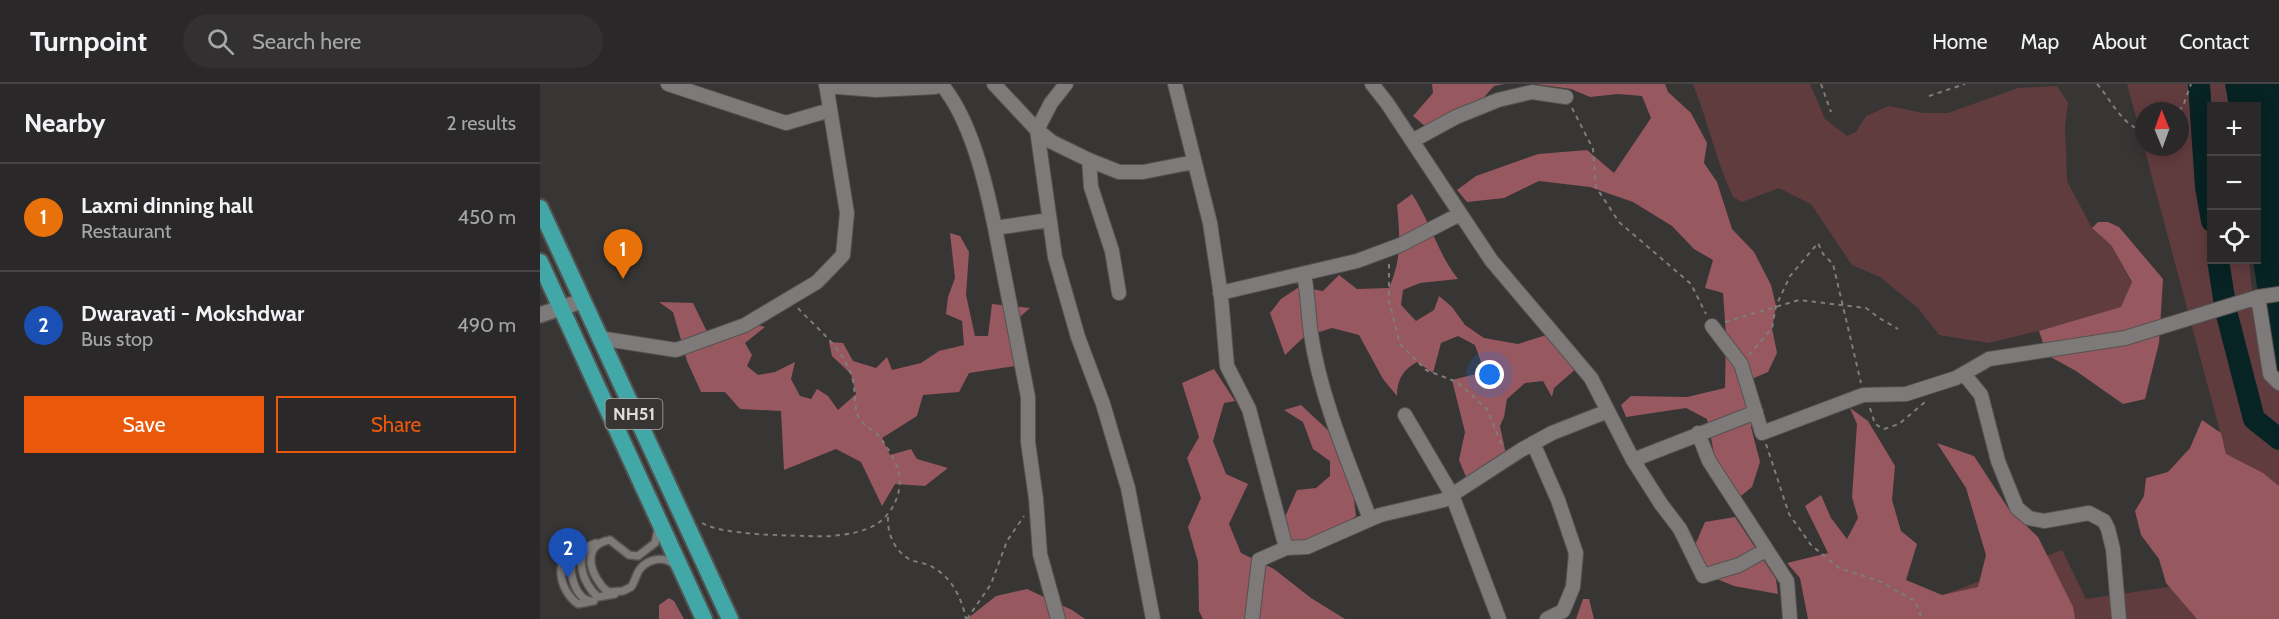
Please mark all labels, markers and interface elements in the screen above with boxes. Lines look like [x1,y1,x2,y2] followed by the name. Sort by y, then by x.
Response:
[183,14,603,68] search box
[30,24,147,58] text: Turnpoint
[204,25,237,58] icon: search
[252,28,361,55] text: Search here
[1932,29,1988,54] text: Home
[2021,29,2059,54] text: Map
[2092,29,2146,54] text: About
[2179,29,2249,54] text: Contact
[2135,102,2189,156] north arrow
[2207,102,2261,264] map controls
[2207,102,2261,156] button: +
[24,107,105,139] text: Nearby
[446,111,516,135] text: 2 results
[2207,156,2261,210] button: −
[81,192,253,219] text: Laxmi dinning hall
[40,205,47,229] text: 1
[458,205,516,229] text: 450 m
[2207,210,2261,264] button: locate
[81,219,172,243] text: Restaurant
[604,230,643,279] pin: 1
[81,300,304,327] text: Dwaravati - Mokshdwar
[38,313,49,337] text: 2
[457,313,516,337] text: 490 m
[81,327,153,351] text: Bus stop
[1475,360,1504,389] your location
[24,396,264,453] button: Save
[276,396,516,453] button: Share
[606,399,662,429] road number: NH51
[549,528,588,578] pin: 2

